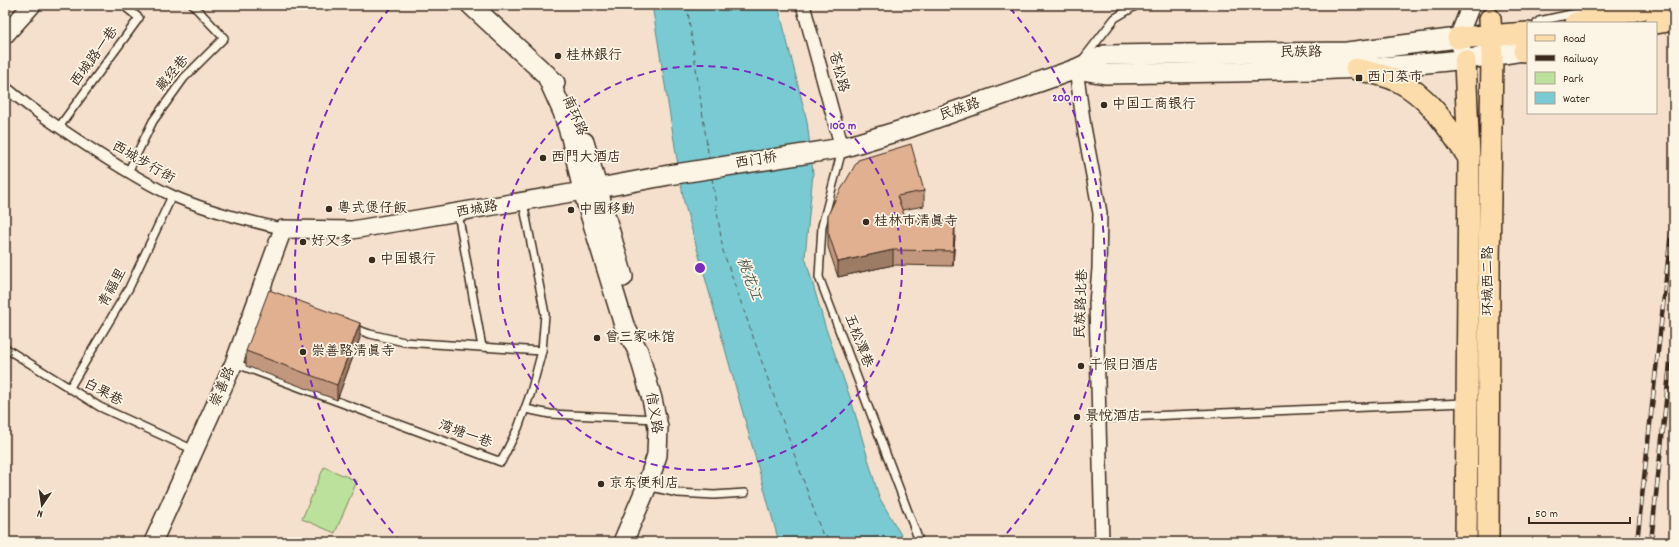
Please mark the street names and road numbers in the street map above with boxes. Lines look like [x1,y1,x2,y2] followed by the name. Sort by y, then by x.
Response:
[66,22,124,91] street label: 西城路一巷
[1280,43,1322,63] street label: 民族路
[823,49,853,95] street label: 苍松路
[152,51,195,97] street label: 藏经巷
[557,93,591,139] street label: 南环路
[937,94,983,126] street label: 民族路
[108,137,178,189] street label: 西城步行街
[734,148,778,174] street label: 西门桥
[455,197,499,223] street label: 西城路
[1479,246,1499,316] street label: 环城西二路
[94,265,132,311] street label: 青福里
[1071,268,1093,339] street label: 民族路北巷
[839,311,878,372] street label: 五松潭巷
[205,364,241,410] street label: 崇善路
[80,374,127,412] street label: 白果巷
[640,391,666,435] street label: 信义路
[435,416,496,454] street label: 湾塘一巷

